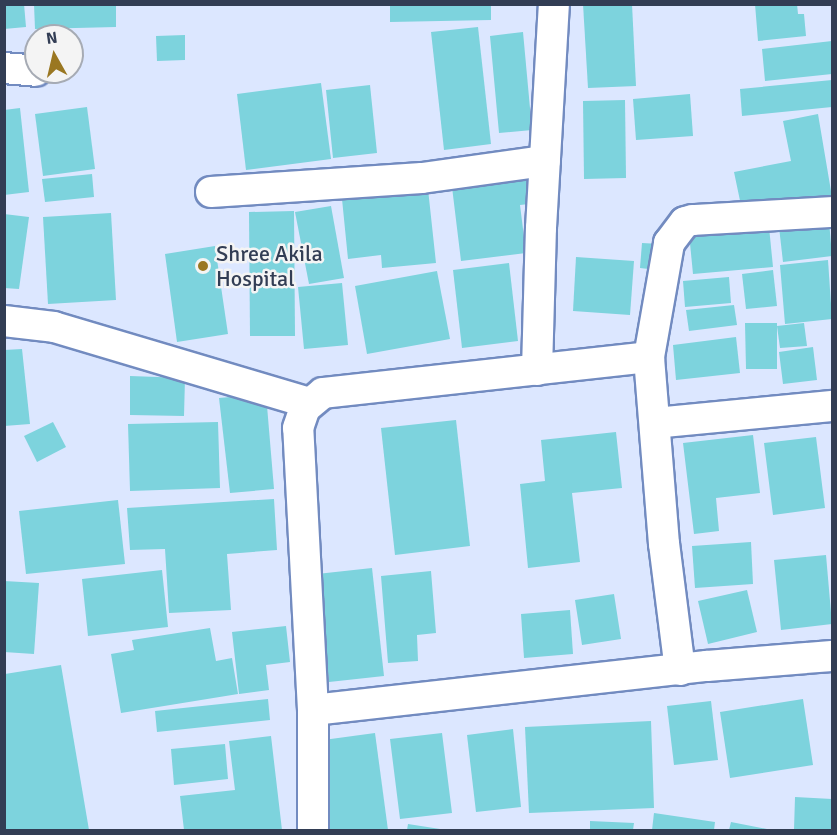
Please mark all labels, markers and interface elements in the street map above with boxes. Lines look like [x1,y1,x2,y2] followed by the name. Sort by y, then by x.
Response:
[24,24,84,84] north arrow
[45,27,59,49] text: N
[216,240,323,292] place label: Shree Akila Hospital
[194,257,212,275] marker: Shree Akila Hospital

